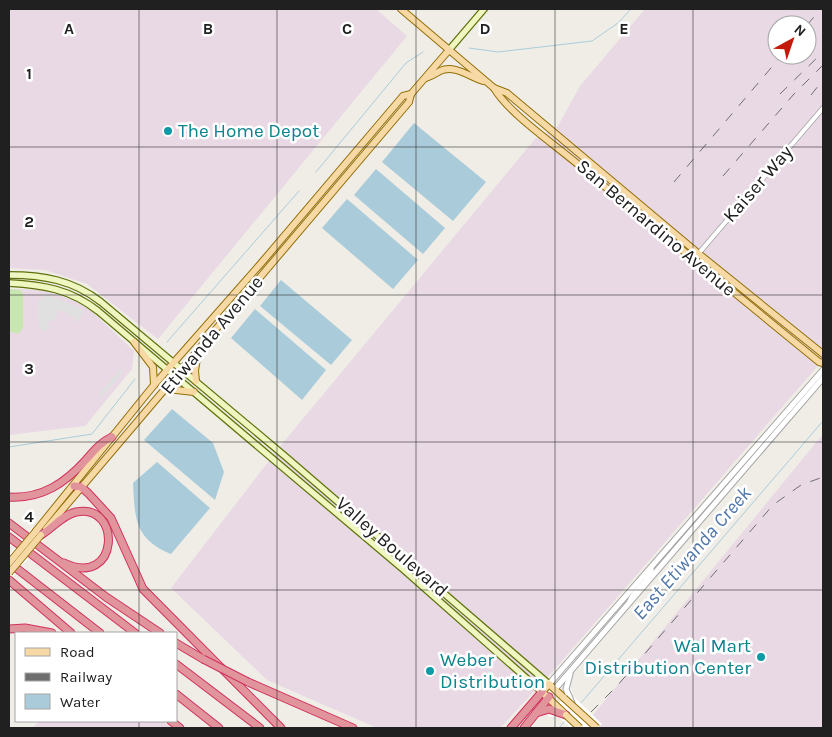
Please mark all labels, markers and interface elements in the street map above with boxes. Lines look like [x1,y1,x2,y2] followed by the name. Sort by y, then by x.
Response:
[767,15,817,65] north arrow
[64,19,74,38] text: A
[203,19,213,38] text: B
[342,19,352,38] text: C
[480,19,491,38] text: D
[619,19,629,38] text: E
[791,21,809,40] text: N
[26,64,32,83] text: 1
[178,120,319,142] place label: The Home Depot
[162,125,174,137] marker: The Home Depot
[719,141,797,227] street label: Kaiser Way
[572,155,740,301] street label: San Bernardino Avenue
[24,212,34,231] text: 2
[156,271,268,399] street label: Etiwanda Avenue
[24,359,34,378] text: 3
[628,481,757,624] water label: East Etiwanda Creek
[331,492,453,602] street label: Valley Boulevard
[24,507,34,526] text: 4
[15,632,178,722] legend
[585,635,751,679] place label: Wal Mart Distribution Center
[60,643,95,661] text: Road
[440,649,545,693] place label: Weber Distribution
[755,651,767,663] marker: Wal Mart Distribution Center
[424,665,436,677] marker: Weber Distribution
[60,668,112,686] text: Railway
[60,693,101,711] text: Water

